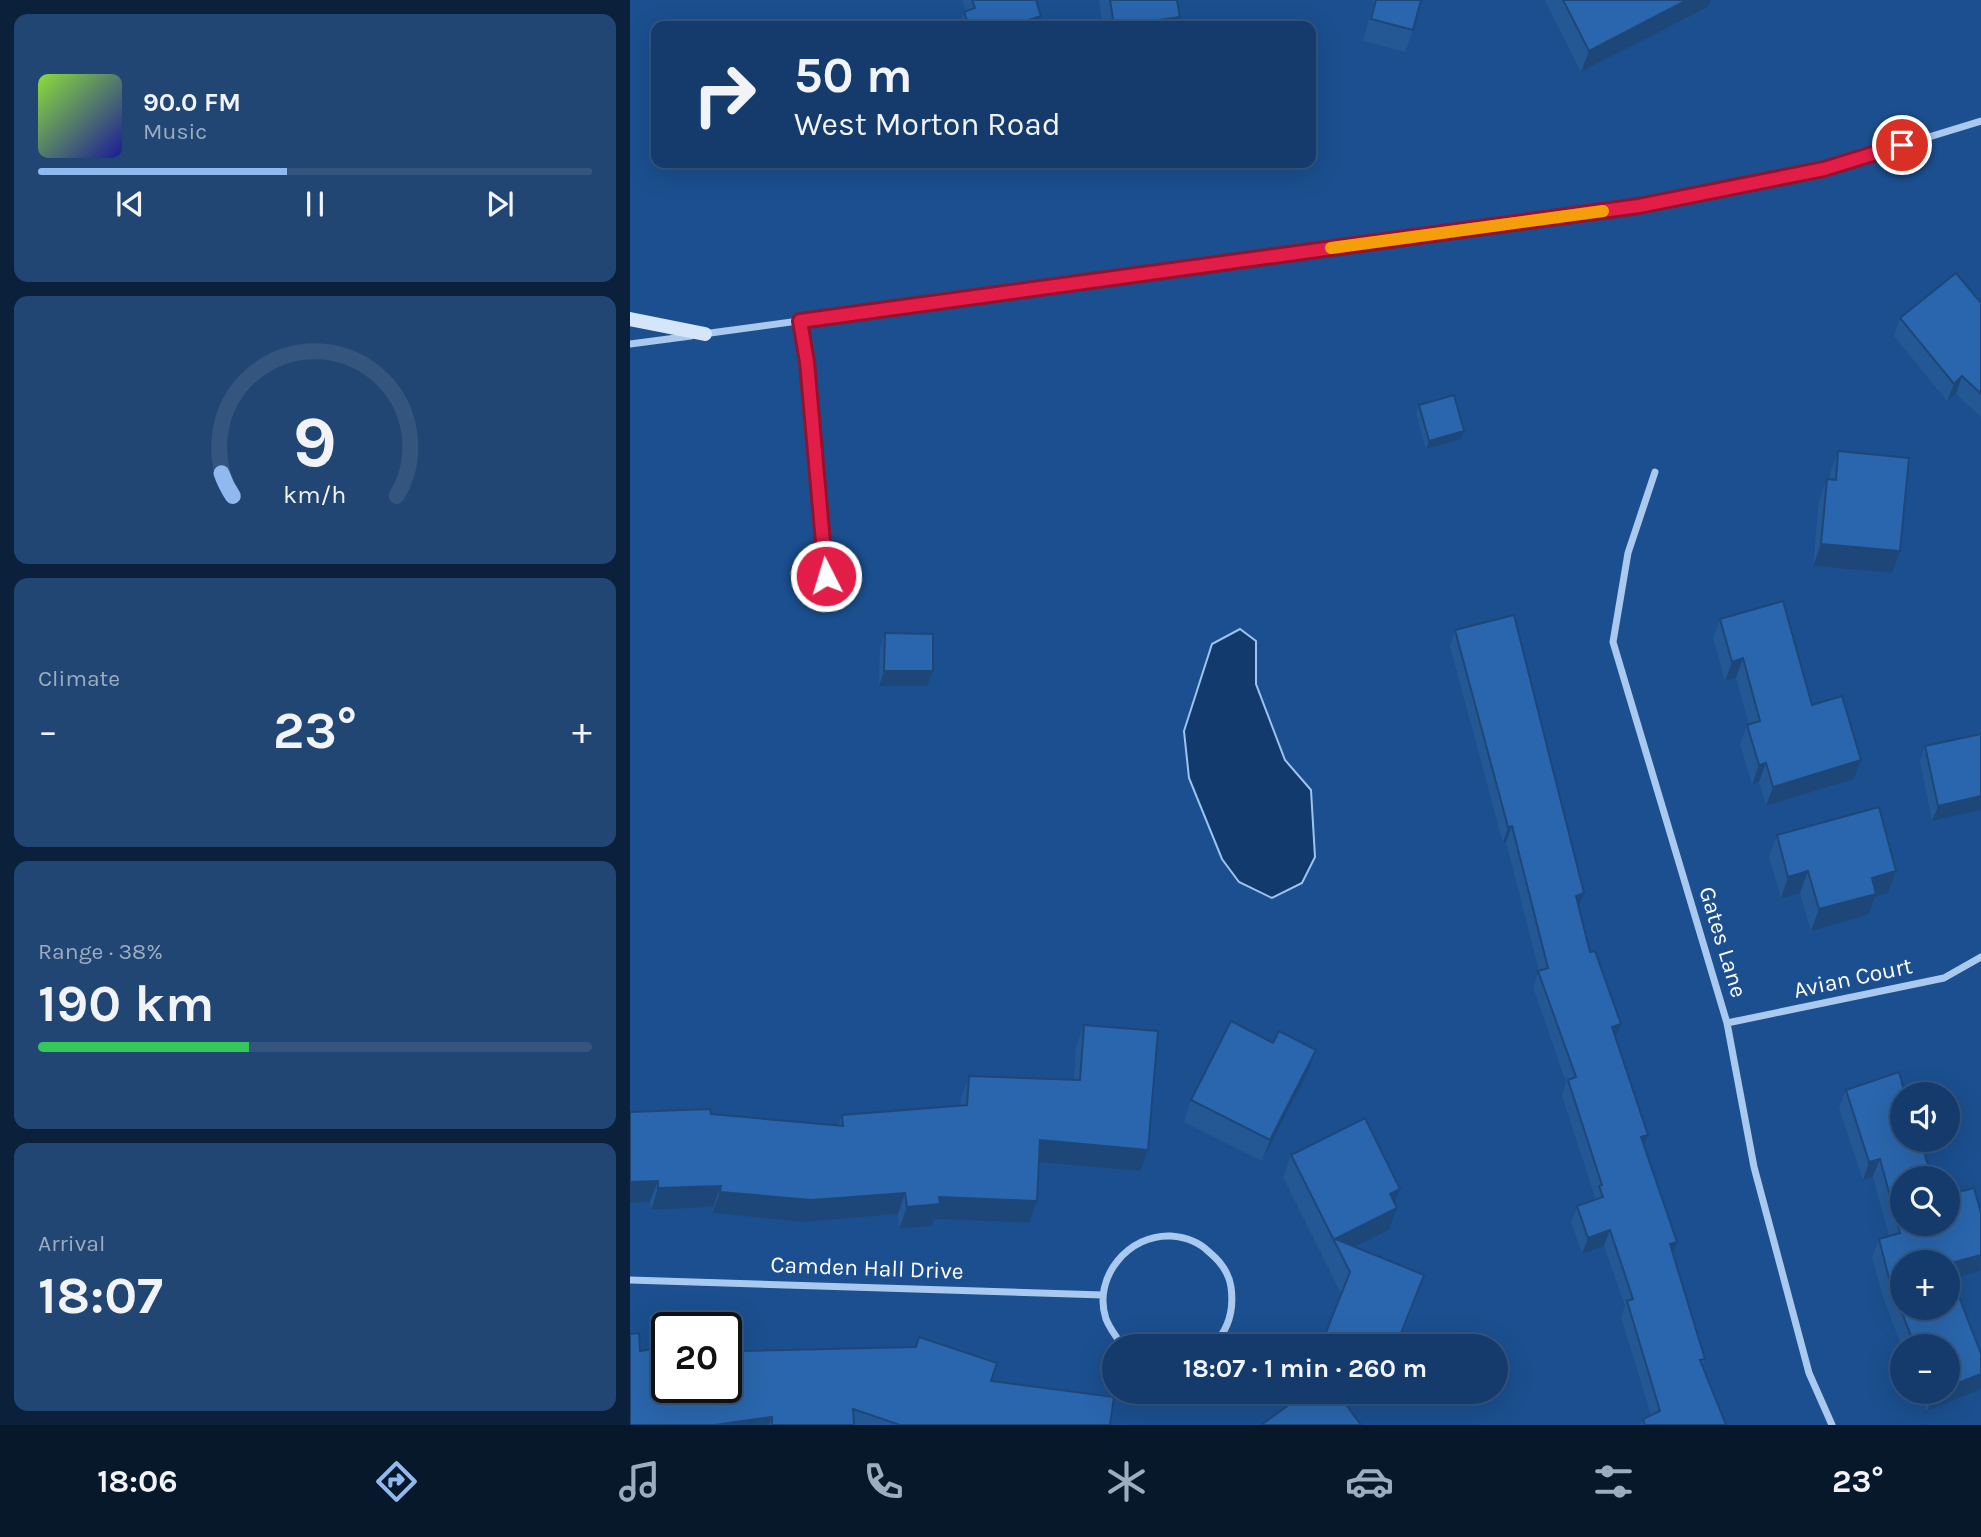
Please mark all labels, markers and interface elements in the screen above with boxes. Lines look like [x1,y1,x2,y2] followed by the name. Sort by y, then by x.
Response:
[794,47,912,104] text: 50 m
[679,49,770,140] icon: right
[143,87,241,118] text: 90.0 FM
[794,106,1061,143] text: West Morton Road
[1872,115,1932,175] pin
[143,118,207,145] text: Music
[1883,126,1921,164] icon: arrive
[111,185,149,223] icon: previous
[296,185,334,223] icon: pause
[481,185,519,223] icon: next
[293,400,337,485] text: 9
[283,480,347,509] text: km/h
[789,539,863,613] position arrow
[38,665,120,692] text: Climate
[273,700,357,761] text: 23°
[38,709,58,754] text: −
[572,709,592,754] text: +
[1693,883,1753,1001] street label: Gates Lane
[38,938,163,965] text: Range · 38%
[1791,952,1915,1004] street label: Avian Court
[38,973,214,1034] text: 190 km
[1890,1082,1960,1404] map controls
[1890,1082,1960,1152] button: sound
[1890,1166,1960,1236] button: search
[38,1230,105,1257] text: Arrival
[1890,1250,1960,1320] button: +
[770,1251,964,1285] street label: Camden Hall Drive
[38,1265,163,1326] text: 18:07
[651,1312,742,1403] speed limit sign: 20
[1890,1334,1960,1404] button: −
[1183,1353,1427,1384] text: 18:07 · 1 min · 260 m
[372,1457,421,1506] icon: directions
[615,1457,664,1506] icon: music
[859,1457,908,1506] icon: phone
[1102,1457,1151,1506] icon: climate
[1345,1457,1394,1506] icon: car
[1589,1457,1638,1506] icon: filters
[97,1463,178,1500] text: 18:06
[1832,1463,1884,1500] text: 23°

